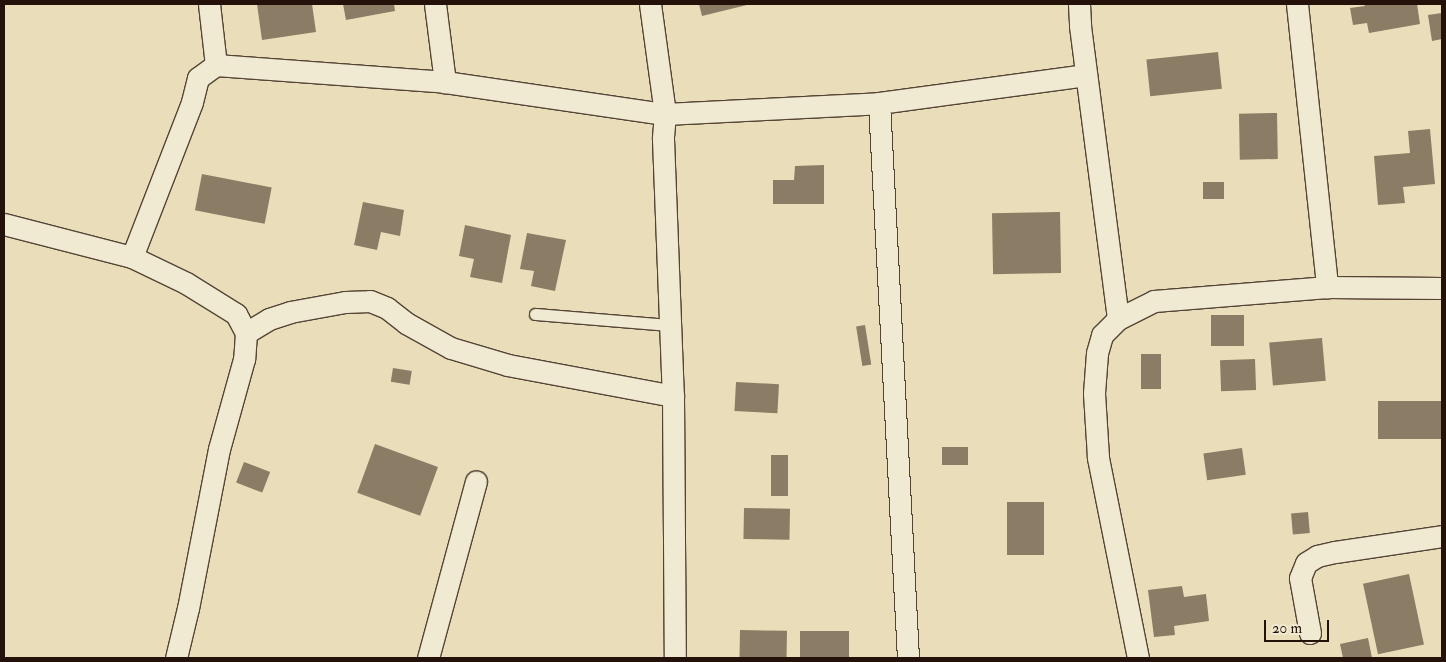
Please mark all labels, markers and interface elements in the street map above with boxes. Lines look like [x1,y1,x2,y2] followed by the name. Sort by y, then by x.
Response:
[1266,610,1331,642] scale bar
[1272,619,1302,638] text: 20 m

